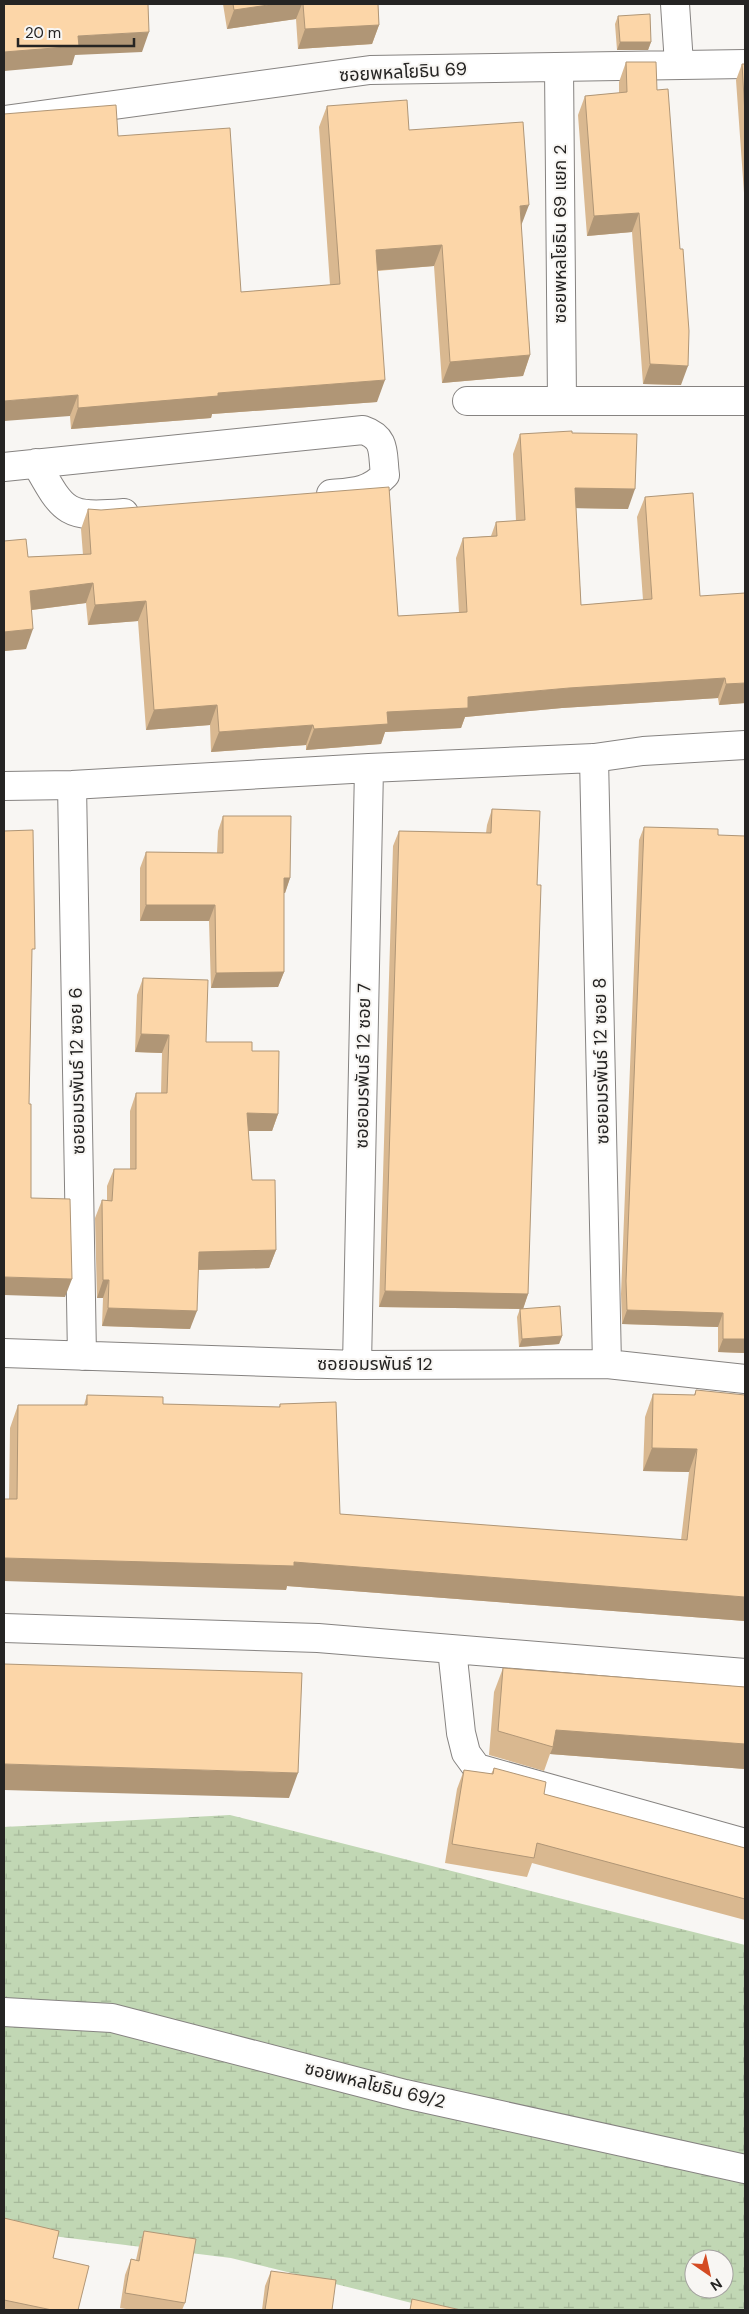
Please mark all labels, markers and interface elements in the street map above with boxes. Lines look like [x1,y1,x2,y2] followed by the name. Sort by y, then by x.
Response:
[18,15,134,47] scale bar
[25,23,61,43] text: 20 m
[338,57,468,87] street label: ซอยพหลโยธิน 69
[548,144,572,324] street label: ซอยพหลโยธิน 69 แยก 2
[588,977,614,1145] street label: ซอยอมรพันธ์ 12 ซอย 8
[350,983,376,1149] street label: ซอยอมรพันธ์ 12 ซอย 7
[64,987,90,1155] street label: ซอยอมรพันธ์ 12 ซอย 6
[317,1352,433,1376] street label: ซอยอมรพันธ์ 12
[302,2056,448,2114] street label: ซอยพหลโยธิน 69/2
[684,2249,734,2299] north arrow
[707,2274,726,2295] text: N

